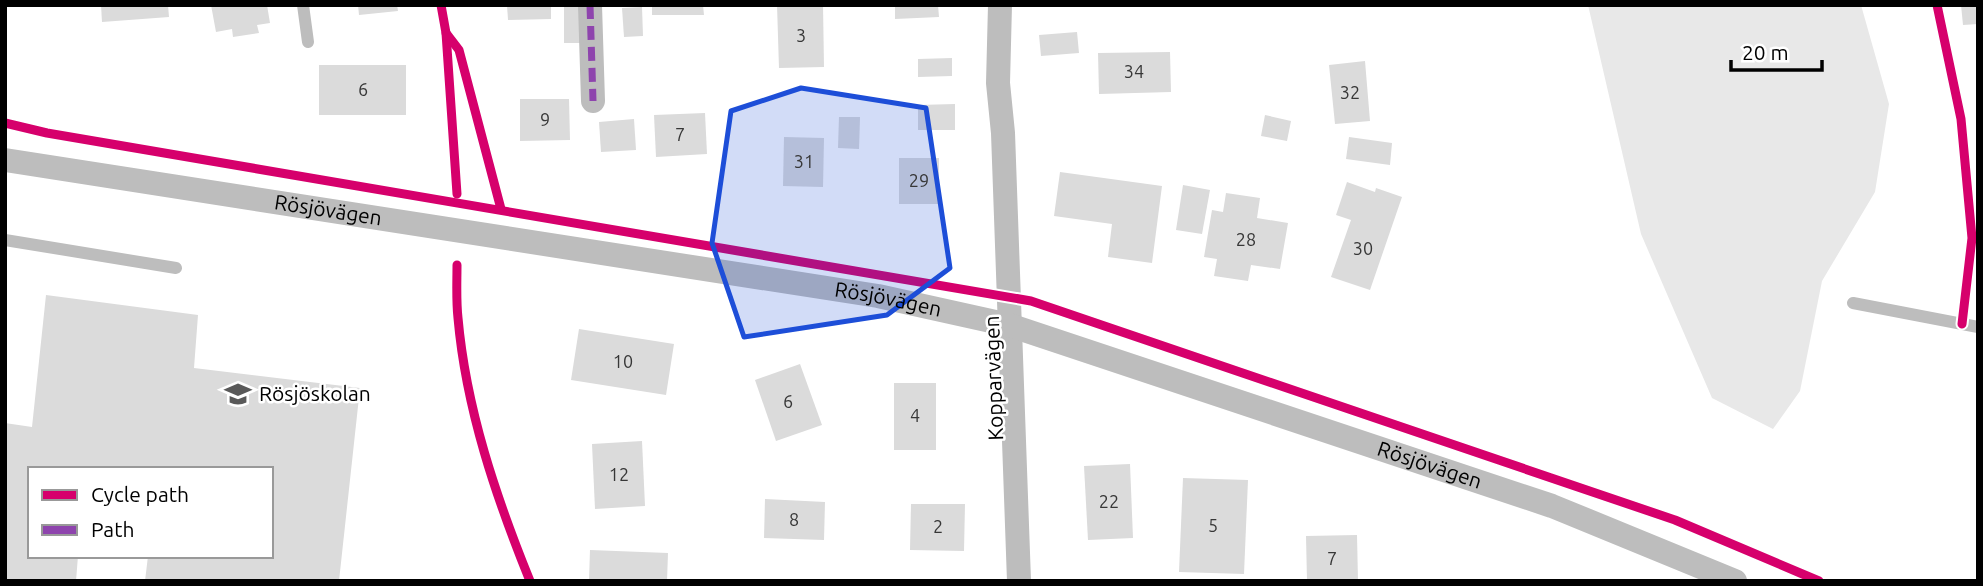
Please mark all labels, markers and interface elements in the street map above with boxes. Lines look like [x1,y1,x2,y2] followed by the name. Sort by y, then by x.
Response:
[796,25,806,45] house number: 3
[1731,28,1822,72] scale bar
[1742,40,1789,64] text: 20 m
[1124,61,1144,81] house number: 34
[358,79,368,99] house number: 6
[1340,82,1360,102] house number: 32
[540,109,550,129] house number: 9
[675,124,685,144] house number: 7
[794,151,814,171] house number: 31
[909,170,929,190] house number: 29
[273,189,384,230] street label: Rösjövägen
[1236,229,1256,249] house number: 28
[1353,238,1373,258] house number: 30
[833,276,944,321] street label: Rösjövägen
[979,315,1007,441] street label: Kopparvägen
[613,351,633,371] house number: 10
[223,379,253,409] school or university icon: Rösjöskolan
[259,381,371,405] place label: Rösjöskolan
[783,391,793,411] house number: 6
[910,405,920,425] house number: 4
[1375,436,1485,493] street label: Rösjövägen
[609,464,629,484] house number: 12
[28,467,273,558] legend
[91,482,189,506] text: Cycle path
[1099,491,1119,511] house number: 22
[789,509,799,529] house number: 8
[1208,515,1218,535] house number: 5
[933,516,943,536] house number: 2
[91,517,134,541] text: Path
[1327,548,1337,568] house number: 7

